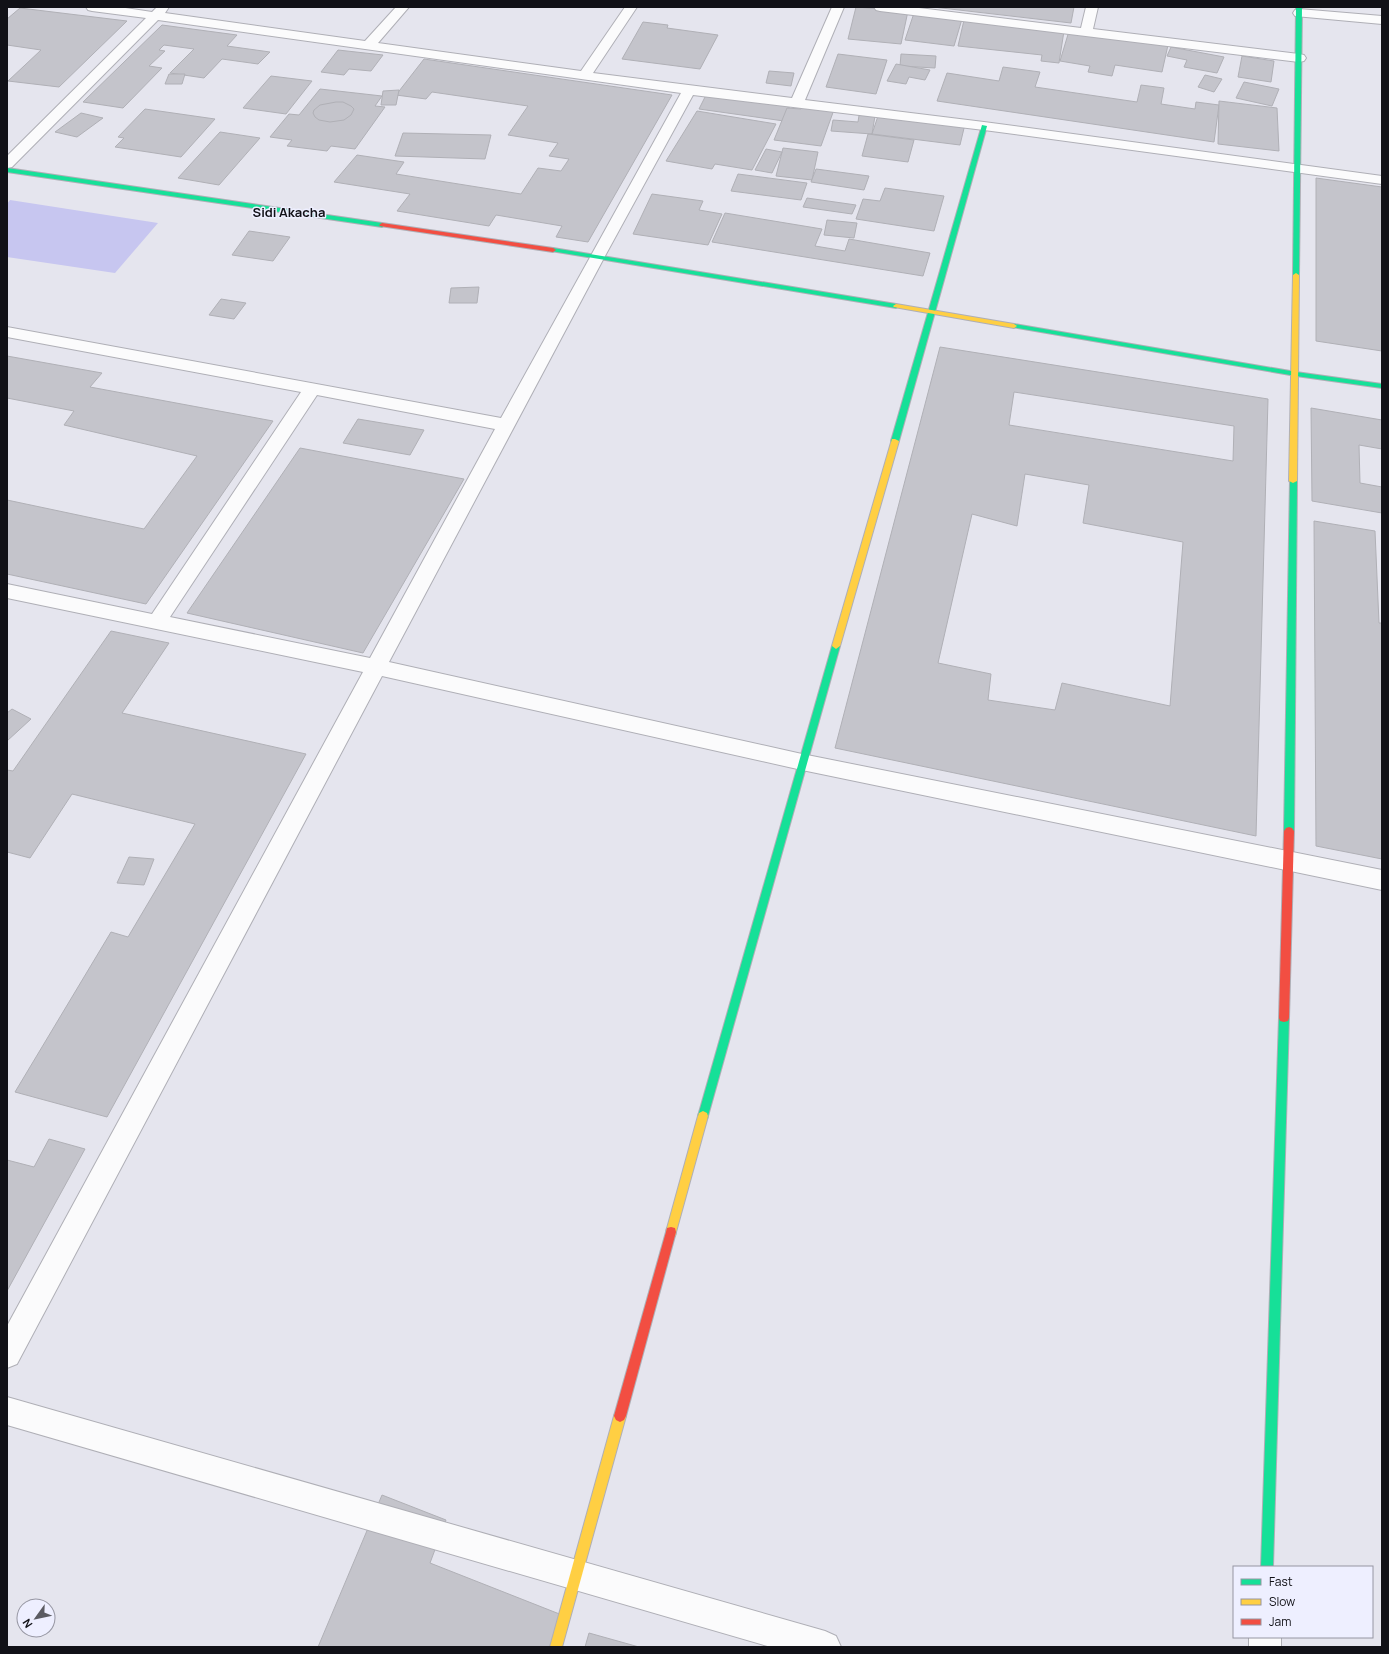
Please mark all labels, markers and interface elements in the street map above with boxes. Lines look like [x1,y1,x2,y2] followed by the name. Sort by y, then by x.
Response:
[253,203,325,221] district label: Sidi Akacha
[1233,1566,1373,1638] legend
[1269,1573,1293,1590] text: Fast
[1269,1593,1295,1610] text: Slow
[16,1598,56,1638] north arrow
[1269,1613,1291,1630] text: Jam
[19,1616,36,1631] text: N

